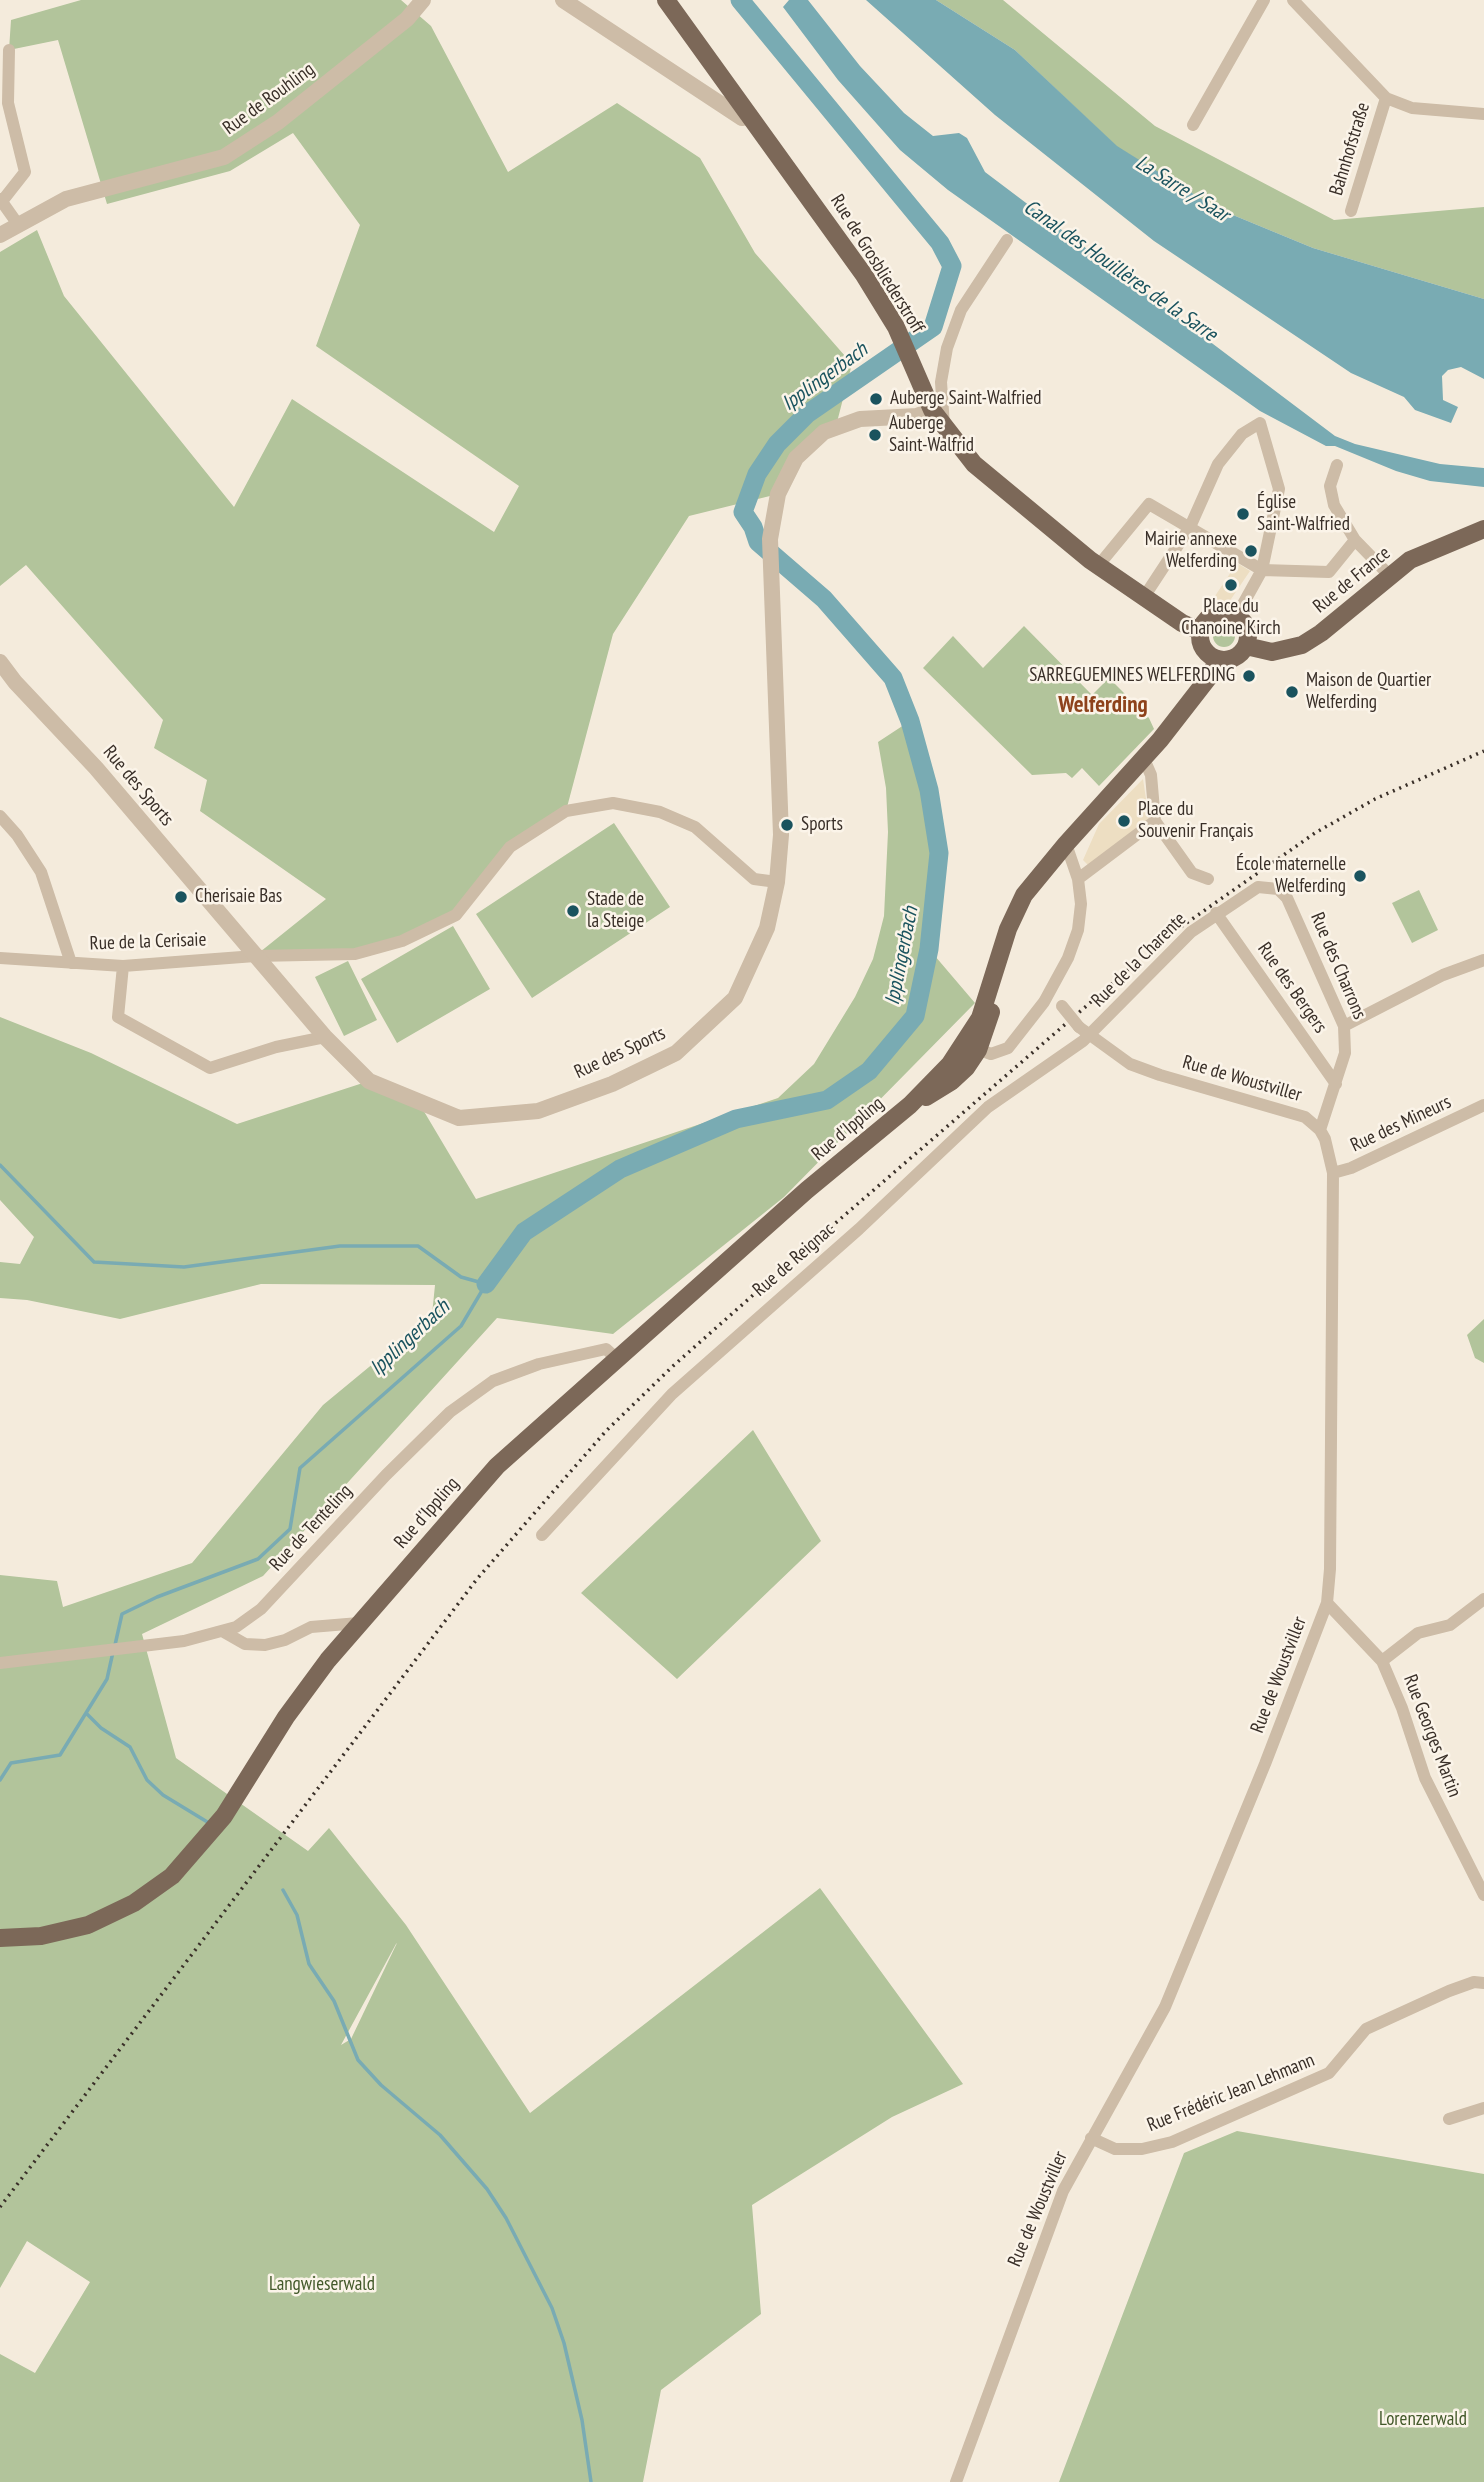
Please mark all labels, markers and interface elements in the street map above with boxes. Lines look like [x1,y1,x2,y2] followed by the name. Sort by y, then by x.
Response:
[219,58,319,140] street label: Rue de Rouhling
[1325,100,1375,198] street label: Bahnhofstraße
[1131,150,1233,228] water label: La Sarre / Saar
[825,191,929,337] street label: Rue de Grosbliederstroff
[1019,195,1221,347] water label: Canal des Houillères de la Sarre
[777,338,873,416] water label: Ipplingerbach
[890,388,1041,410] place label: Auberge Saint-Walfried
[868,391,884,407] marker: Auberge Saint-Walfried
[889,413,974,457] place label: Auberge Saint-Walfrid
[867,427,883,443] marker: Auberge Saint-Walfrid
[1257,492,1350,536] place label: Église Saint-Walfried
[1235,506,1251,522] marker: Église Saint-Walfried
[1145,529,1237,573] place label: Mairie annexe Welferding
[1309,542,1395,618] street label: Rue de France
[1243,543,1259,559] marker: Mairie annexe Welferding
[1223,577,1239,593] marker: Place du Chanoine Kirch
[1181,596,1281,640] place label: Place du Chanoine Kirch
[1029,665,1235,687] place label: SARREGUEMINES WELFERDING
[1241,668,1257,684] marker: SARREGUEMINES WELFERDING
[1306,670,1431,714] place label: Maison de Quartier Welferding
[1284,684,1300,700] marker: Maison de Quartier Welferding
[1058,691,1148,719] district label: Welferding
[98,741,178,831] street label: Rue des Sports
[1138,799,1253,843] place label: Place du Souvenir Français
[1116,813,1132,829] marker: Place du Souvenir Français
[801,814,843,836] place label: Sports
[779,817,795,833] marker: Sports
[1236,854,1346,898] place label: École maternelle Welferding
[1352,868,1368,884] marker: École maternelle Welferding
[195,886,282,908] place label: Cherisaie Bas
[173,889,189,905] marker: Cherisaie Bas
[587,889,644,933] place label: Stade de la Steige
[565,903,581,919] marker: Stade de la Steige
[880,905,924,1007] water label: Ipplingerbach
[1087,908,1191,1012] street label: Rue de la Charente
[1305,909,1371,1023] street label: Rue des Charrons
[89,929,207,955] street label: Rue de la Cerisaie
[1252,938,1332,1038] street label: Rue des Bergers
[571,1022,669,1084] street label: Rue des Sports
[1180,1051,1304,1107] street label: Rue de Woustviller
[1347,1091,1455,1157] street label: Rue des Mineurs
[807,1092,889,1166] street label: Rue d'Ippling
[749,1218,839,1302] street label: Rue de Reignac
[365,1295,455,1381] water label: Ipplingerbach
[390,1473,464,1553] street label: Rue d'Ippling
[265,1480,357,1576] street label: Rue de Tenteling
[1246,1614,1312,1736] street label: Rue de Woustviller
[1398,1672,1466,1800] street label: Rue Georges Martin
[1144,2049,1318,2137] street label: Rue Frédéric Jean Lehmann
[1004,2148,1072,2270] street label: Rue de Woustviller
[269,2274,375,2296] park label: Langwieserwald
[1379,2409,1467,2431] park label: Lorenzerwald

